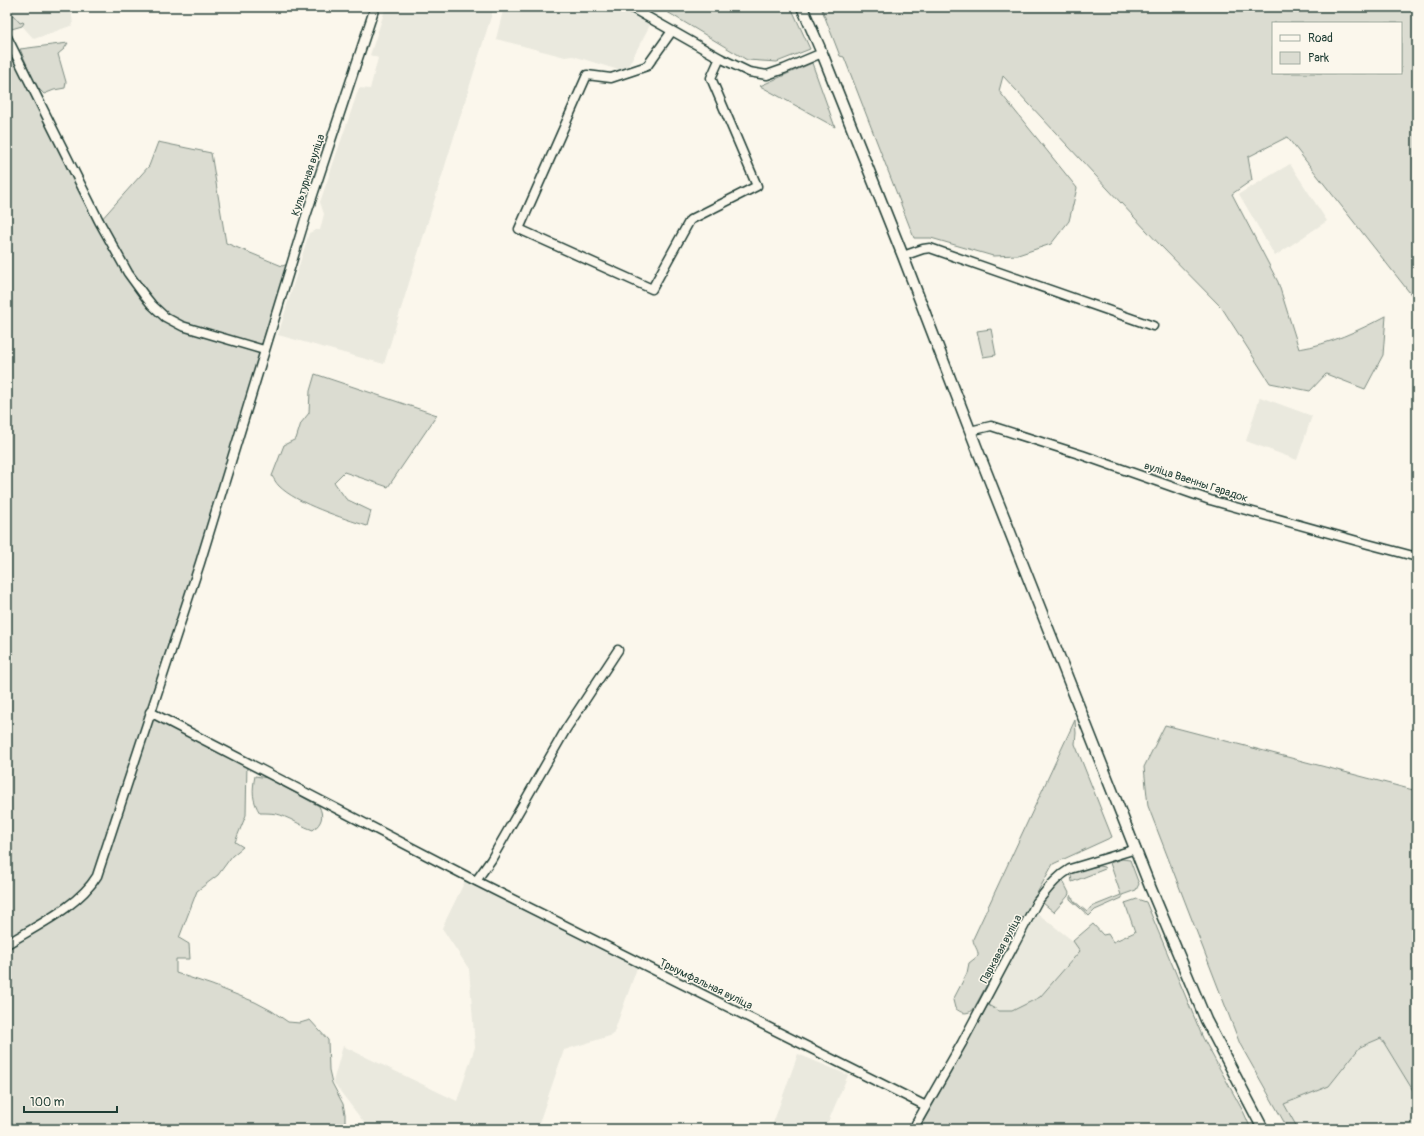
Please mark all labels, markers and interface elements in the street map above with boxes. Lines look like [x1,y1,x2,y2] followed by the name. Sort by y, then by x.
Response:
[1272,22,1402,74] legend
[1308,31,1333,46] text: Road
[1308,51,1329,66] text: Park
[289,132,327,218] street label: Культурная вуліца
[1142,459,1250,505] street label: вуліца Ваенны Гарадок
[978,913,1024,985] street label: Паркавая вуліца
[657,956,755,1012] street label: Трыумфальная вуліца
[24,1088,117,1114] scale bar
[30,1095,65,1110] text: 100 m

